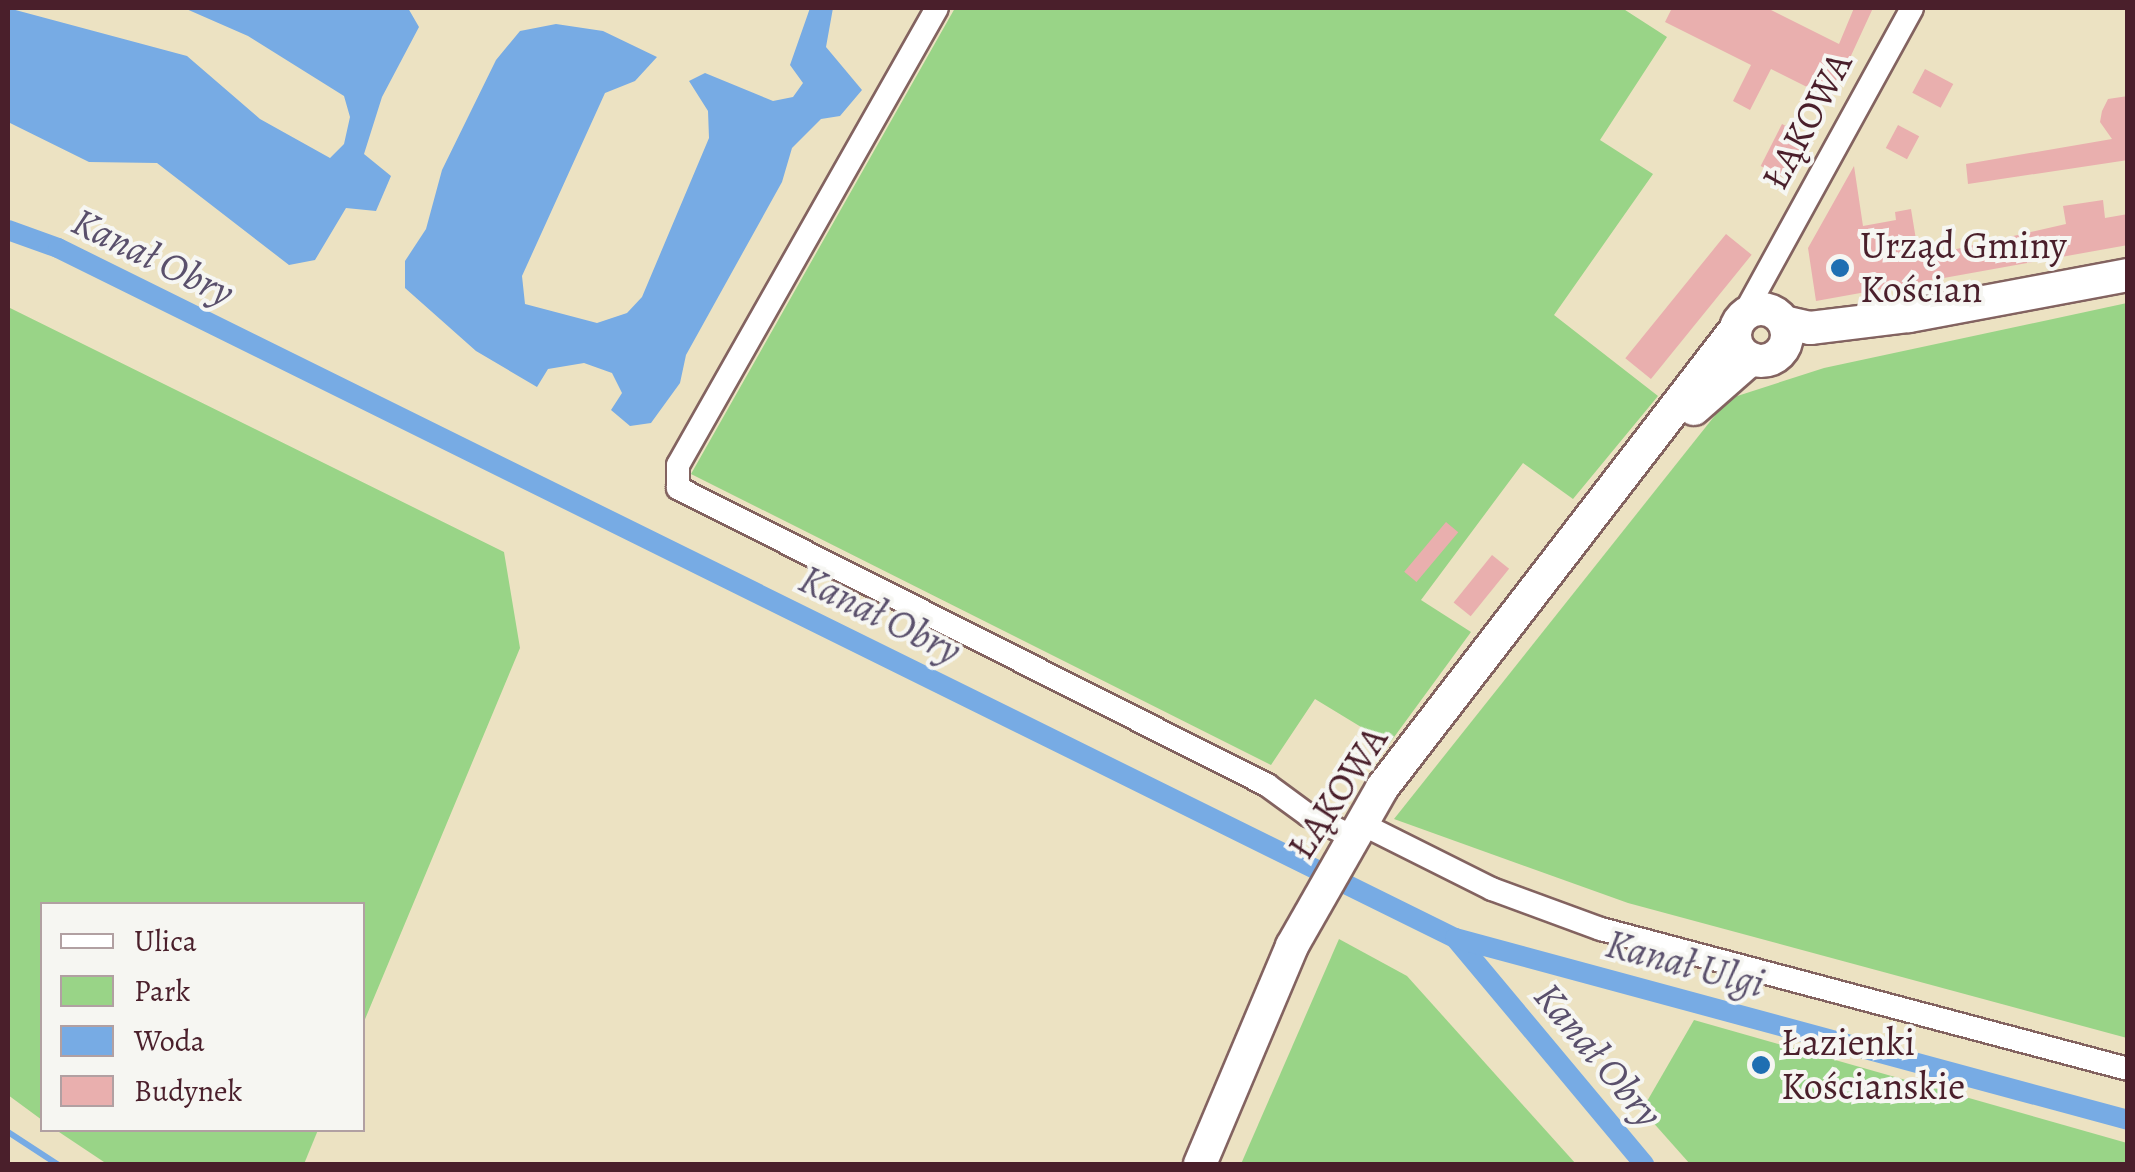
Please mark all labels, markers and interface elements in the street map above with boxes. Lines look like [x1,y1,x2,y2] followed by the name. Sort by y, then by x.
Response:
[1752,45,1862,197] street label: ŁĄKOWA
[64,197,242,317] water label: Kanał Obry
[1860,223,2067,312] place label: Urząd Gminy Kościan
[1829,257,1851,279] marker: Urząd Gminy Kościan
[791,555,969,675] water label: Kanał Obry
[1278,718,1398,868] street label: ŁĄKOWA
[40,902,365,1132] legend
[1601,920,1769,1008] water label: Kanał Ulgi
[134,921,197,961] text: Ulica
[134,971,190,1011] text: Park
[1524,973,1672,1137] water label: Kanał Obry
[1781,1020,1965,1110] place label: Łazienki Kościanskie
[134,1021,205,1061] text: Woda
[1750,1054,1772,1076] marker: Łazienki Kościanskie
[134,1071,242,1111] text: Budynek

